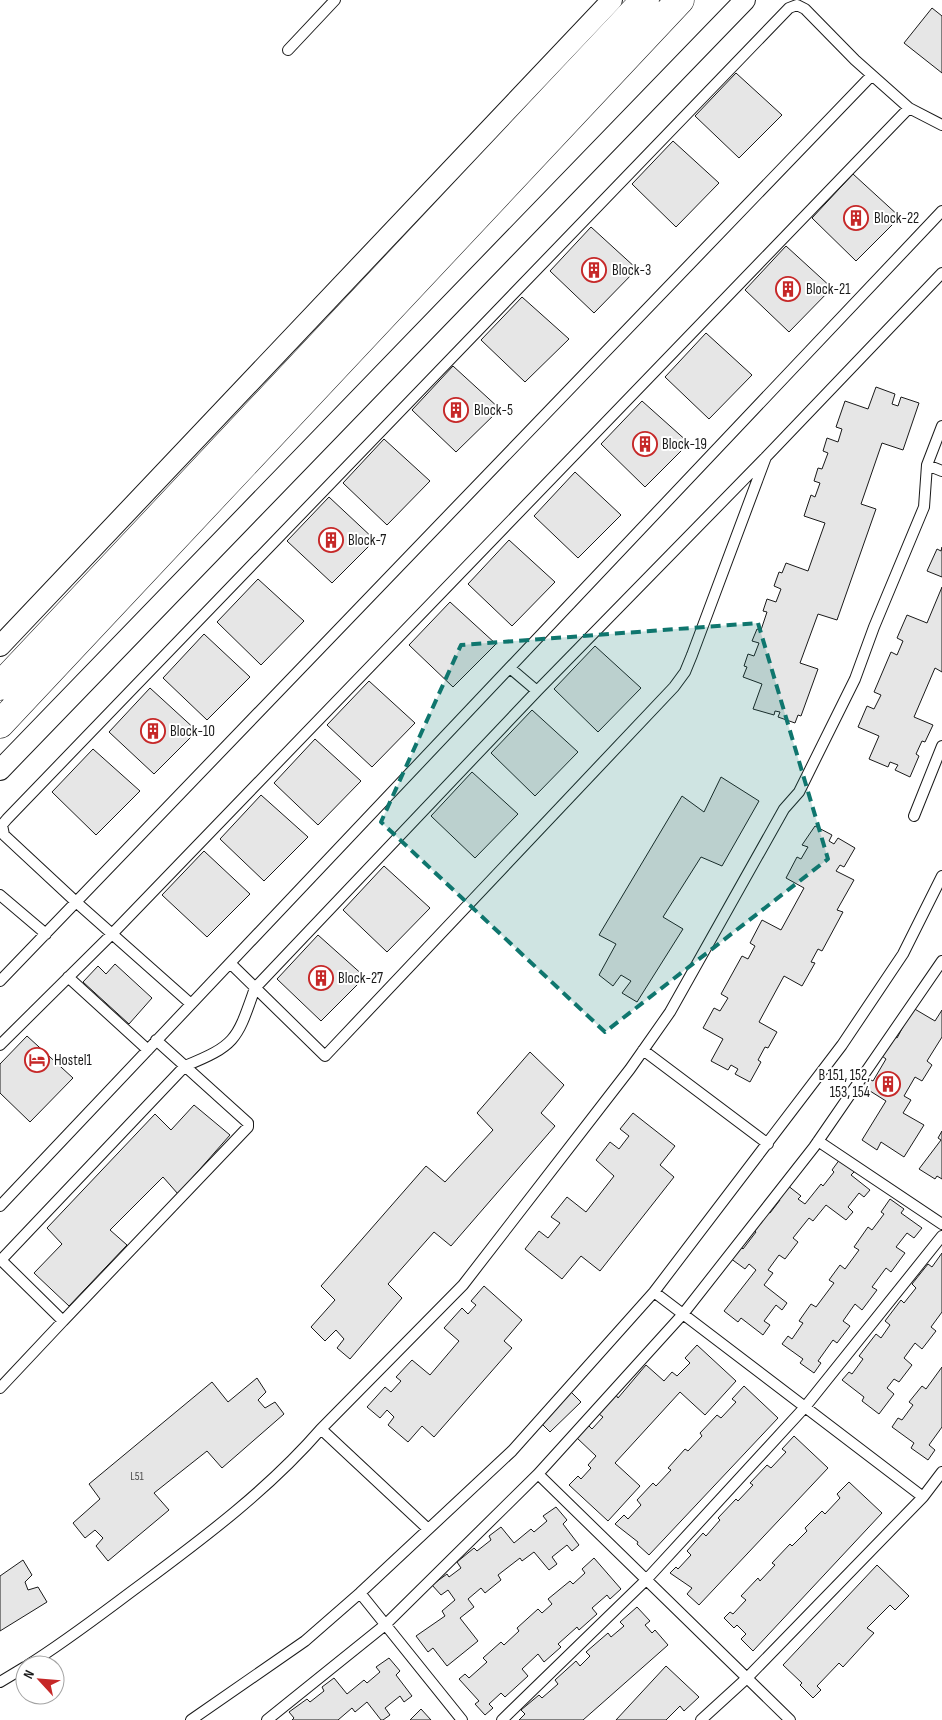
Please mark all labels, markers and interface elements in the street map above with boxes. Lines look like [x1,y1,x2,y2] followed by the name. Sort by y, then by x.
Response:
[843,205,869,231] building icon: Block-22
[874,209,919,228] place label: Block-22
[581,257,607,283] building icon: Block-3
[612,261,651,280] place label: Block-3
[775,276,801,302] building icon: Block-21
[806,280,851,299] place label: Block-21
[443,397,469,423] building icon: Block-5
[474,401,513,420] place label: Block-5
[632,431,658,457] building icon: Block-19
[662,435,707,454] place label: Block-19
[318,527,344,553] building icon: Block-7
[348,531,386,550] place label: Block-7
[140,718,166,744] building icon: Block-10
[170,722,215,741] place label: Block-10
[308,965,334,991] building icon: Block-27
[338,969,383,988] place label: Block-27
[24,1047,50,1073] hotel icon: Hostel1
[54,1051,93,1070] place label: Hostel1
[819,1066,870,1102] place label: B 151, 152, 153, 154
[875,1071,901,1097] building icon: B 151, 152, 153, 154
[130,1469,145,1484] house number: L51
[15,1655,65,1705] north arrow
[19,1667,38,1682] text: N

